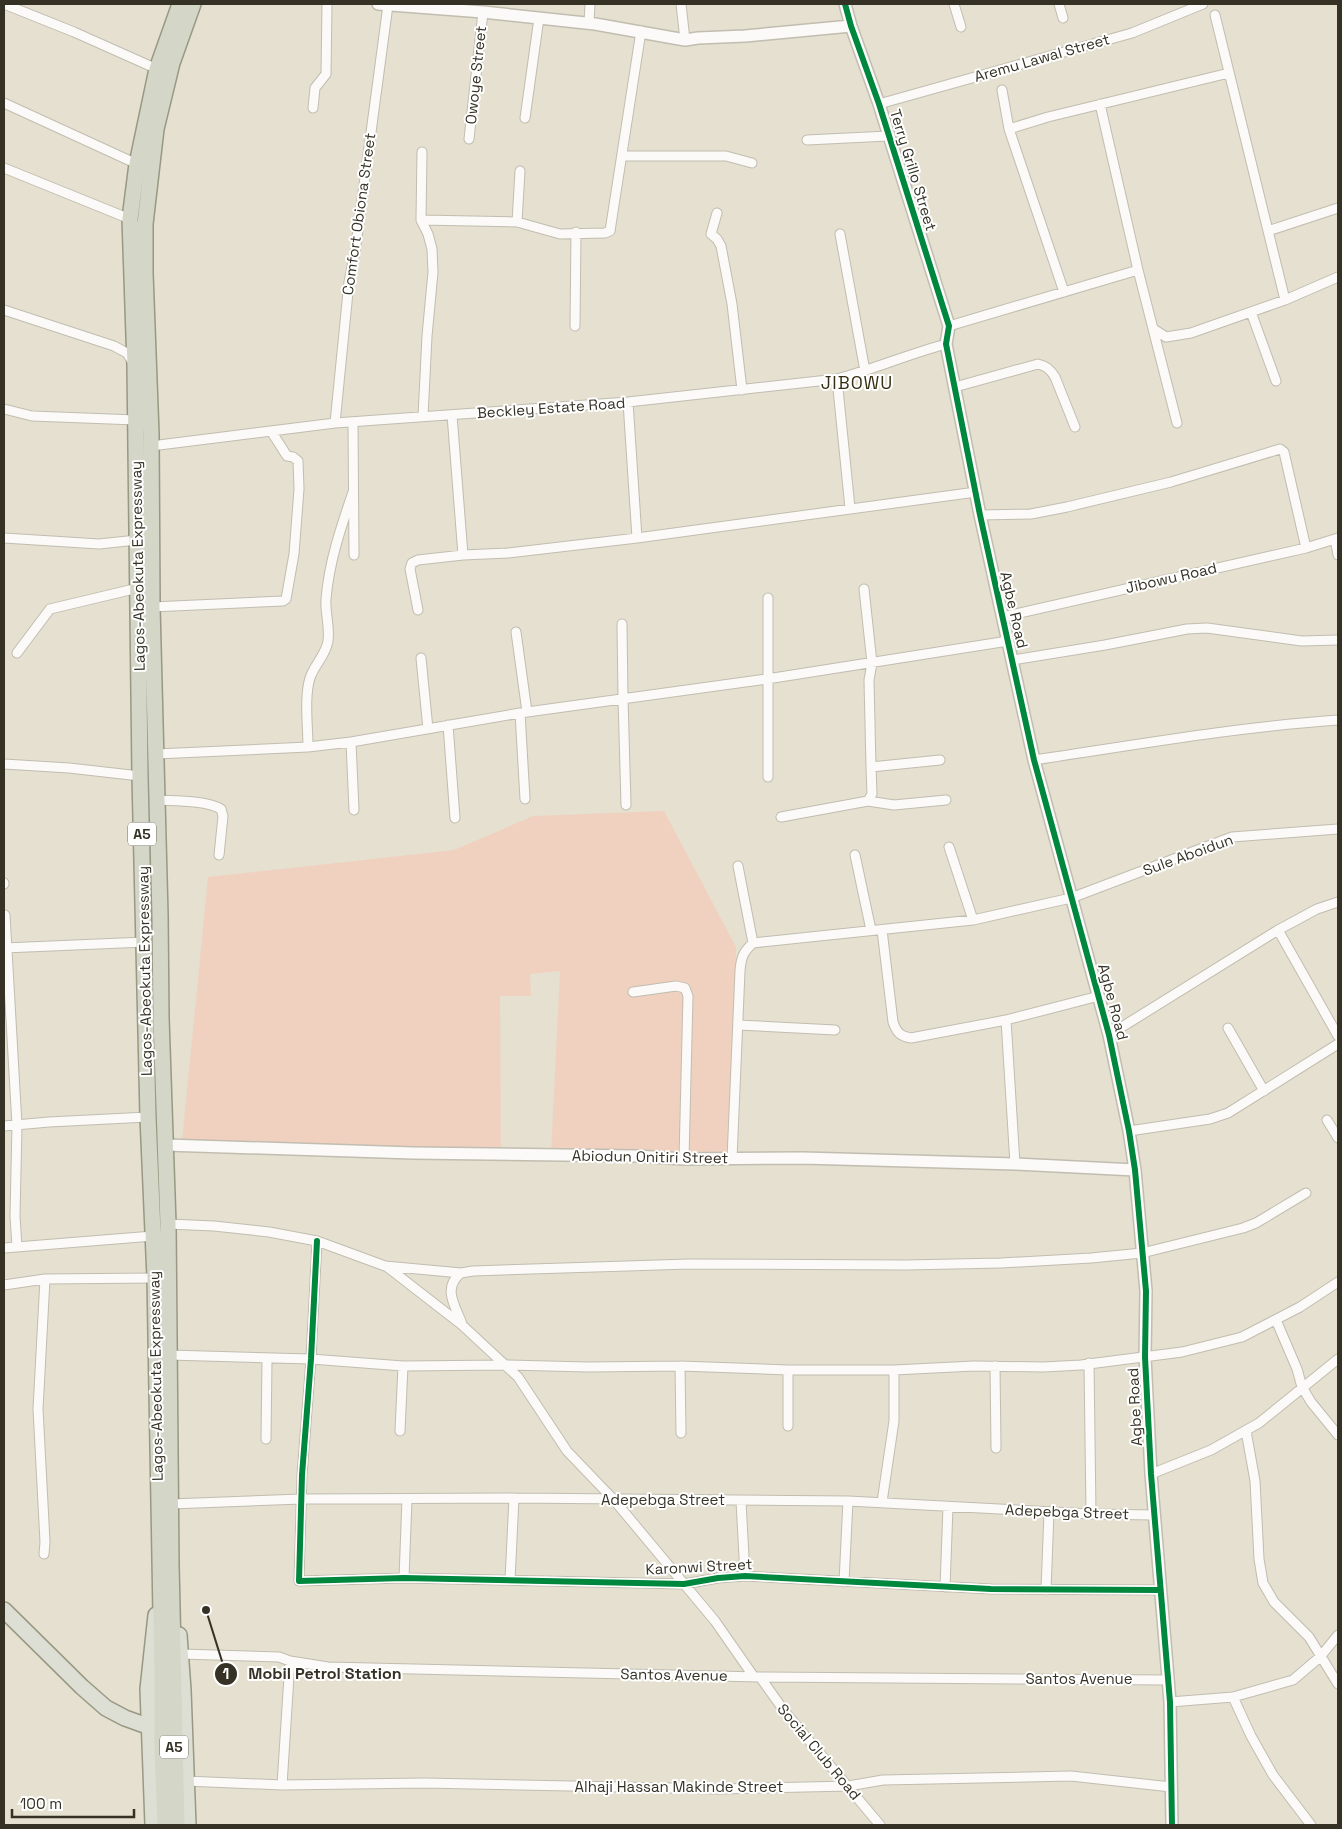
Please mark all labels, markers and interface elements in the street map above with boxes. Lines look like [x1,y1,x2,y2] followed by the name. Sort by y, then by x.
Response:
[461,25,490,125] street label: Owoye Street
[972,29,1112,86] street label: Aremu Lawal Street
[886,107,941,233] street label: Terry Grillo Street
[338,131,379,296] street label: Comfort Obiona Street
[821,371,893,394] district label: JIBOWU
[476,393,626,422] street label: Beckley Estate Road
[126,461,149,671] street label: Lagos-Abeokuta Expressway
[1123,558,1218,597] street label: Jibowu Road
[996,570,1033,650] street label: Agbe Road
[128,822,156,846] road number: A5
[1140,829,1236,880] street label: Sule Aboidun
[133,866,156,1076] street label: Lagos-Abeokuta Expressway
[1094,962,1133,1042] street label: Agbe Road
[572,1146,728,1167] street label: Abiodun Onitiri Street
[144,1271,167,1481] street label: Lagos-Abeokuta Expressway
[1123,1367,1146,1447] street label: Agbe Road
[601,1490,725,1509] street label: Adepebga Street
[1005,1500,1129,1523] street label: Adepebga Street
[645,1554,753,1579] street label: Karonwi Street
[213,1658,412,1689] callout: Mobil Petrol Station
[248,1663,402,1684] text: Mobil Petrol Station
[223,1664,229,1683] text: 1
[620,1664,728,1685] street label: Santos Avenue
[1025,1669,1133,1688] street label: Santos Avenue
[774,1700,865,1804] street label: Social Club Road
[160,1735,188,1758] road number: A5
[575,1777,783,1796] street label: Alhaji Hassan Makinde Street
[12,1786,135,1818] scale bar
[20,1794,62,1813] text: 100 m

